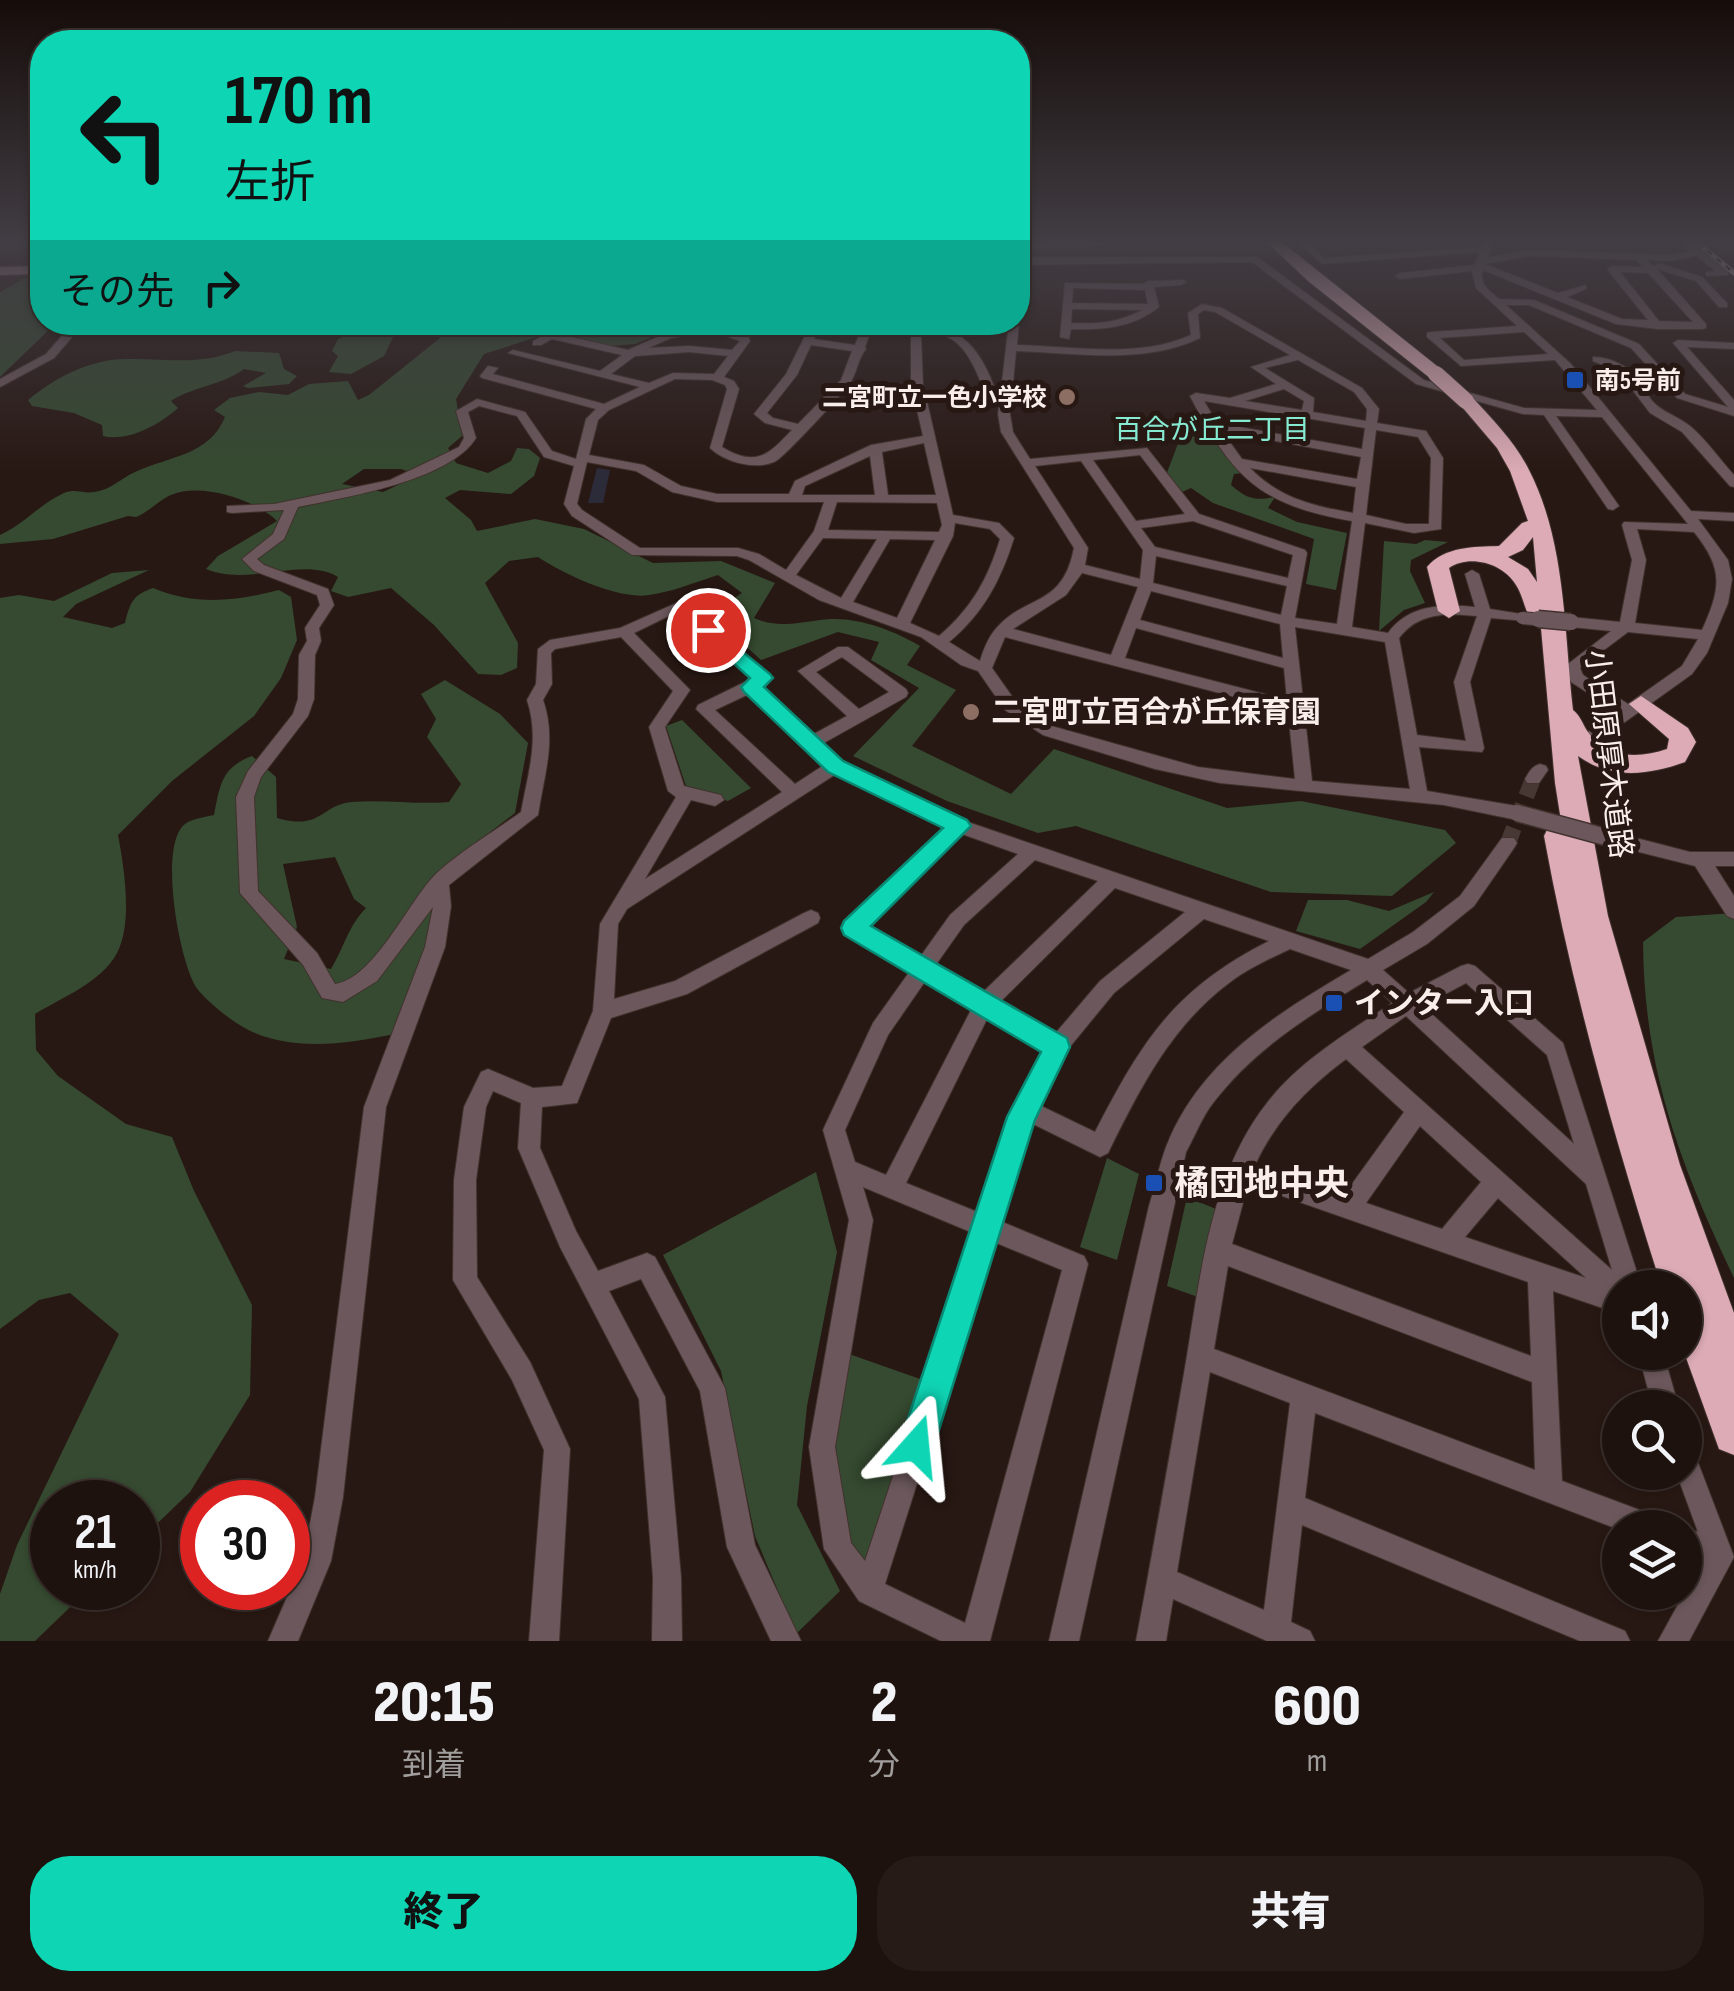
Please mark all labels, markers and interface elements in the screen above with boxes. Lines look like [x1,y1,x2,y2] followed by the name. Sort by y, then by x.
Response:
[225,60,373,144] text: 170 m
[60,70,190,200] icon: left
[225,156,315,211] text: 左折
[194,260,249,315] icon: right
[60,270,174,315] text: その先
[1595,366,1681,397] place label: 南5号前
[1564,369,1586,391] marker: 南5号前
[822,383,1047,414] place label: 二宮町立一色小学校
[1056,386,1078,408] marker: 二宮町立一色小学校
[1114,414,1310,447] district label: 百合が丘二丁目
[666,588,751,673] pin
[681,603,736,658] icon: arrive
[1577,648,1639,861] street label: 小田原厚木道路
[991,695,1321,731] place label: 二宮町立百合が丘保育園
[960,701,982,723] marker: 二宮町立百合が丘保育園
[1354,986,1534,1022] place label: インター入口
[1323,992,1345,1014] marker: インター入口
[1174,1163,1349,1206] place label: 橘団地中央
[1143,1172,1165,1194] marker: 橘団地中央
[1602,1270,1702,1610] map controls
[1602,1270,1702,1370] button: sound
[1602,1390,1702,1490] button: search
[864,1394,968,1498] position arrow
[180,1480,310,1610] speed limit sign: 30
[74,1503,116,1563] text: 21
[1602,1510,1702,1610] button: layers
[73,1555,117,1586] text: km/h
[373,1667,495,1739] text: 20:15
[871,1667,897,1739] text: 2
[1273,1671,1361,1743] text: 600
[1307,1742,1327,1781] text: m
[402,1746,466,1785] text: 到着
[868,1746,900,1785] text: 分
[30,1856,857,1971] button: 終了
[877,1856,1704,1971] button: 共有

